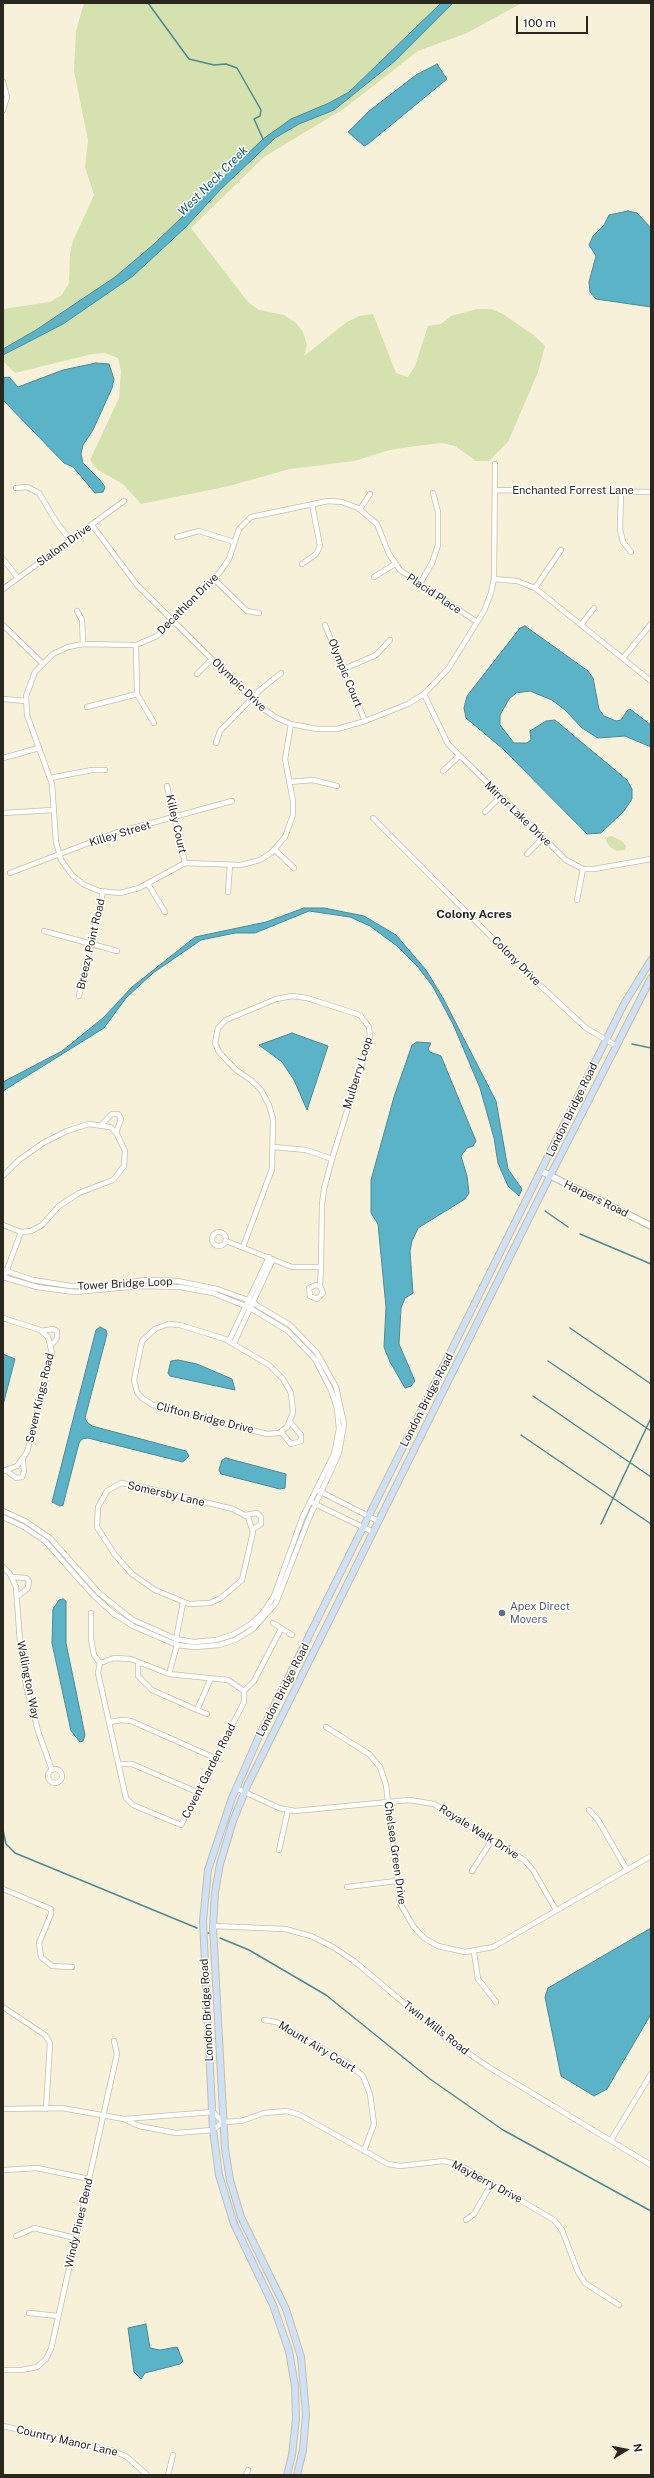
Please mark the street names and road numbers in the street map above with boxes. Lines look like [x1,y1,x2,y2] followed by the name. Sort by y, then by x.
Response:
[512,484,634,498] street label: Enchanted Forrest Lane
[34,521,94,569] street label: Slalom Drive
[155,571,221,637] street label: Decathlon Drive
[404,571,464,617] street label: Placid Place
[325,637,365,709] street label: Olympic Court
[209,656,269,714] street label: Olympic Drive
[482,779,554,849] street label: Mirror Lake Drive
[163,793,189,855] street label: Killey Court
[88,818,152,850] street label: Killey Street
[74,897,108,991] street label: Breezy Point Road
[489,934,543,988] street label: Colony Drive
[341,1035,375,1111] street label: Mulberry Loop
[543,1061,601,1159] street label: London Bridge Road
[562,1178,630,1220] street label: Harpers Road
[77,1275,173,1293] street label: Tower Bridge Loop
[398,1351,456,1449] street label: London Bridge Road
[23,1352,57,1444] street label: Seven Kings Road
[155,1400,255,1436] street label: Clifton Bridge Drive
[126,1479,206,1509] street label: Somersby Lane
[14,1640,42,1720] street label: Wallington Way
[254,1641,312,1739] street label: London Bridge Road
[179,1721,239,1821] street label: Covent Garden Road
[381,1801,409,1905] street label: Chelsea Green Drive
[437,1802,521,1862] street label: Royale Walk Drive
[198,1958,216,2062] street label: London Bridge Road
[401,1998,471,2058] street label: Twin Mills Road
[276,2019,358,2075] street label: Mount Airy Court
[450,2158,524,2206] street label: Mayberry Drive
[62,2177,96,2269] street label: Windy Pines Bend
[15,2423,119,2459] street label: Country Manor Lane

